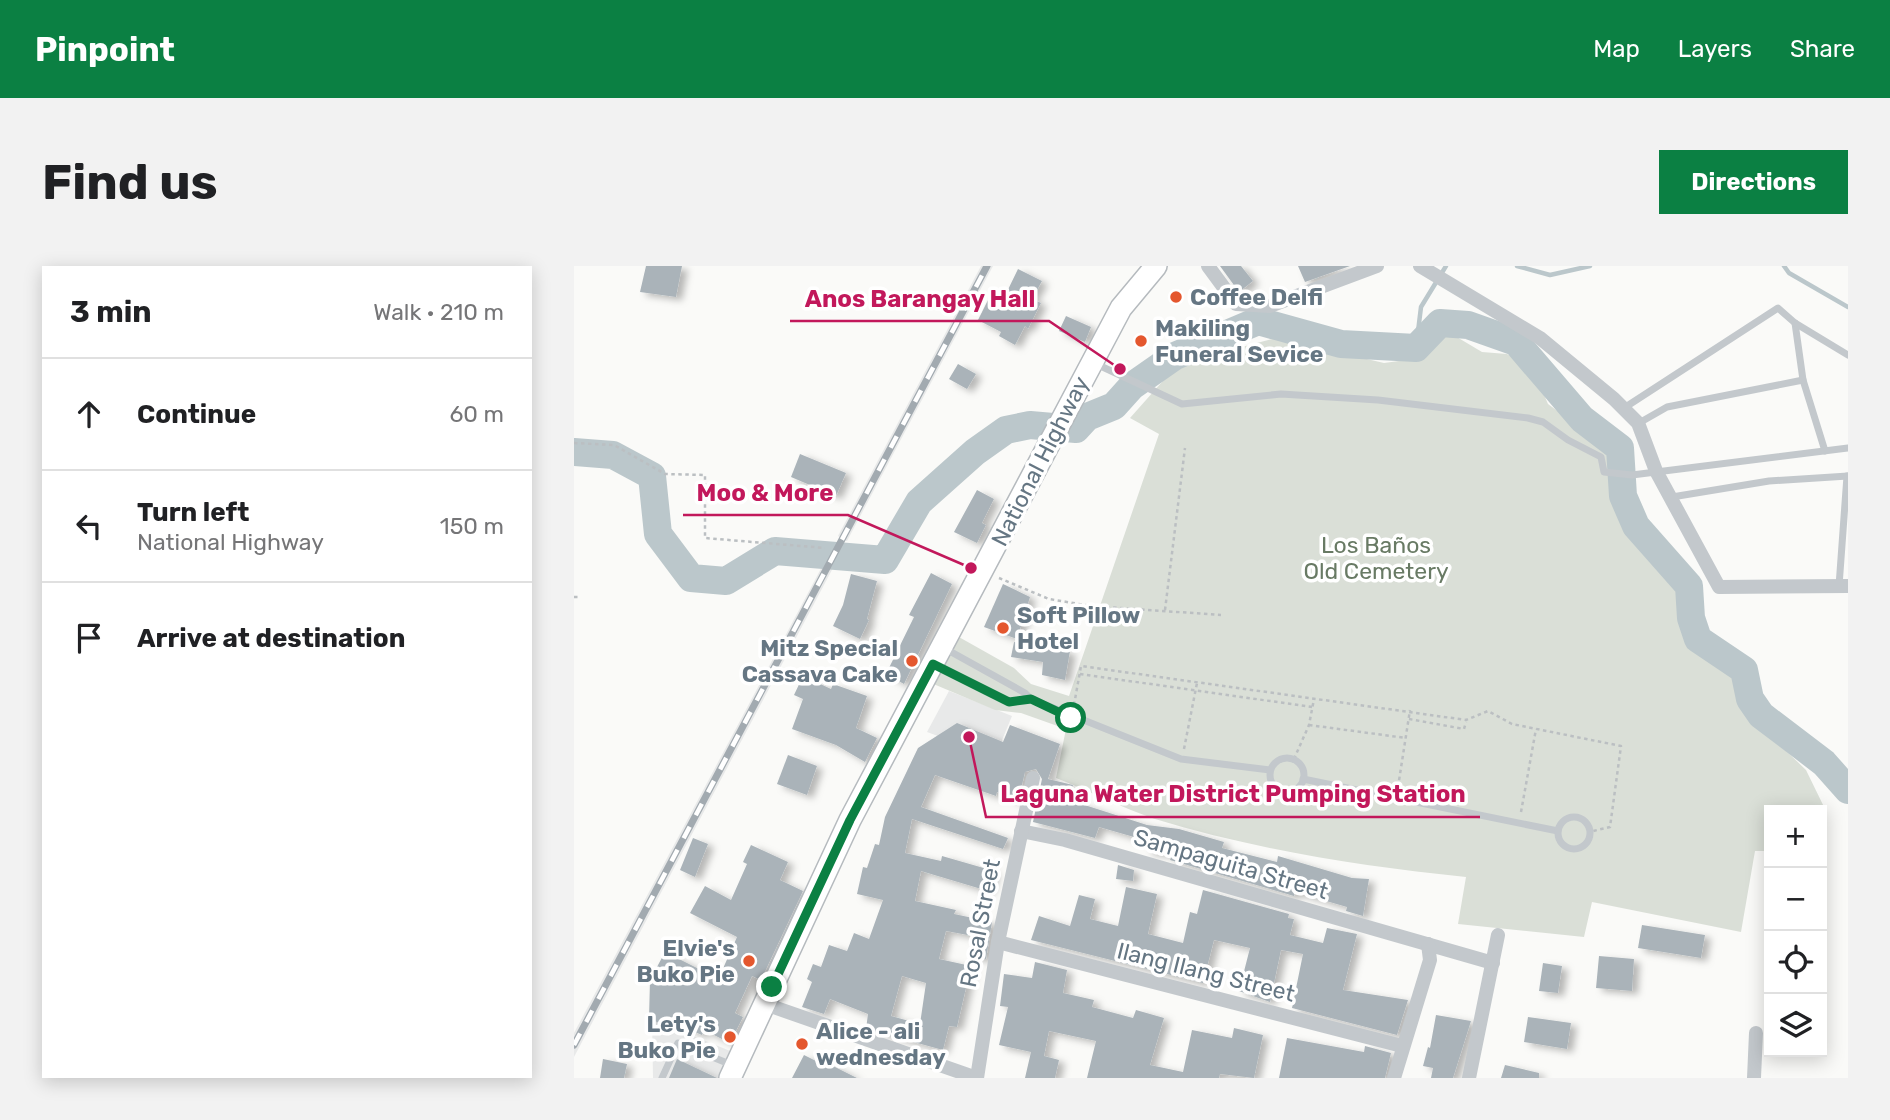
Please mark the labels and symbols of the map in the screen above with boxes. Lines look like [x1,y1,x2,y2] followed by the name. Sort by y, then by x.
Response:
[790,276,1049,321] callout: Anos Barangay Hall
[1190,283,1323,311] place label: Coffee Delfi
[805,285,1035,313] text: Anos Barangay Hall
[1168,289,1184,305] marker: Coffee Delfi
[1155,314,1324,368] place label: Makiling Funeral Sevice
[1133,333,1149,349] marker: Makiling Funeral Sevice
[985,371,1095,551] street label: National Highway
[683,470,848,515] callout: Moo & More
[697,479,833,507] text: Moo & More
[1303,531,1449,585] park label: Los Baños Old Cemetery
[1017,601,1140,655] place label: Soft Pillow Hotel
[995,620,1011,636] marker: Soft Pillow Hotel
[742,634,898,688] place label: Mitz Special Cassava Cake
[904,653,920,669] marker: Mitz Special Cassava Cake
[1055,702,1086,733] route start
[986,772,1480,817] callout: Laguna Water District Pumping Station
[1000,780,1466,808] text: Laguna Water District Pumping Station
[1131,823,1331,905] street label: Sampaguita Street
[954,856,1006,990] street label: Rosal Street
[636,934,735,988] place label: Elvie's Buko Pie
[1114,936,1298,1008] street label: Ilang Ilang Street
[741,953,757,969] marker: Elvie's Buko Pie
[756,971,787,1002] route end
[617,1010,716,1064] place label: Lety's Buko Pie
[816,1017,946,1071] place label: Alice - ali wednesday
[722,1029,738,1045] marker: Lety's Buko Pie
[794,1036,810,1052] marker: Alice - ali wednesday

